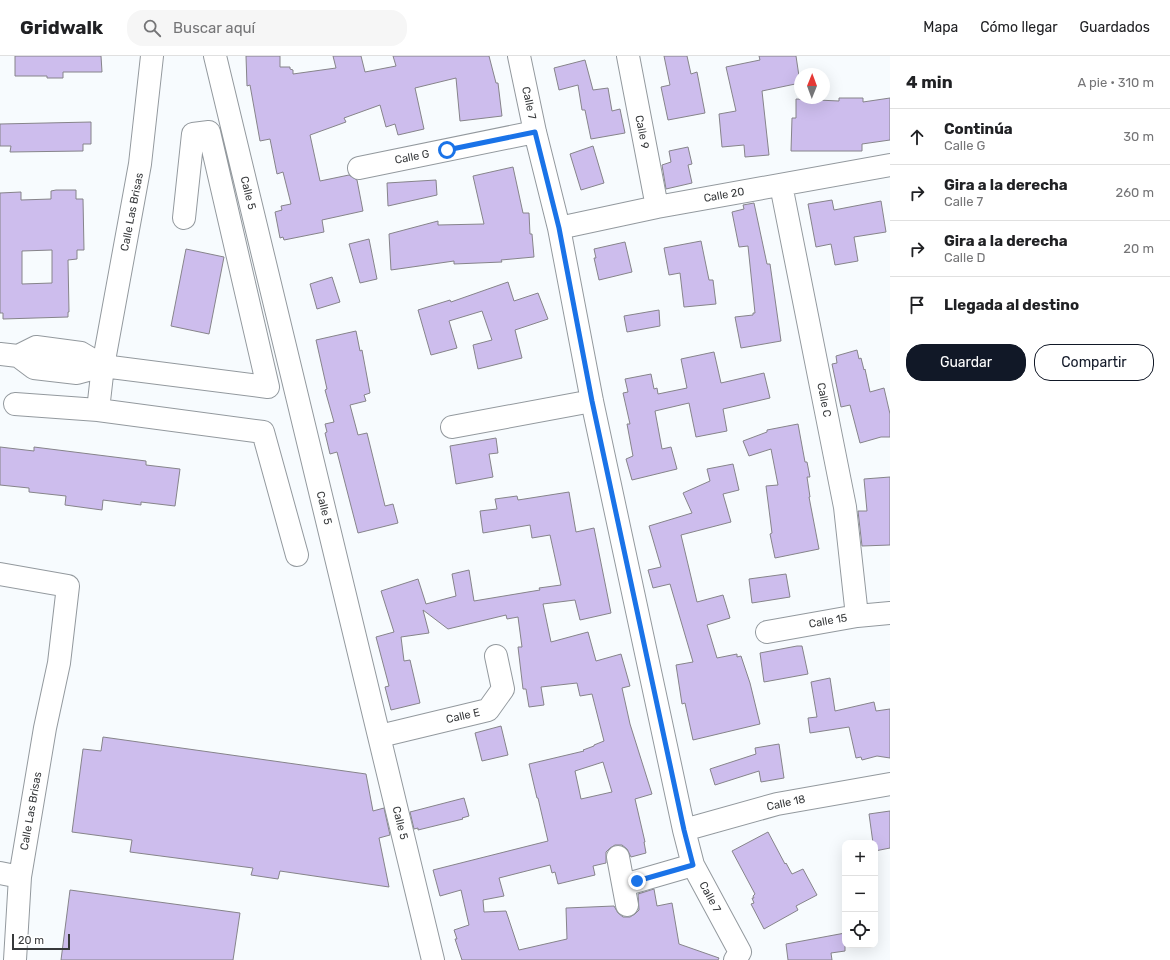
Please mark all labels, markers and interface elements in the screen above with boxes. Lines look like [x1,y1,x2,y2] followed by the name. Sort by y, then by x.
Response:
[127,10,407,46] search box
[20,16,103,39] text: Gridwalk
[141,17,163,39] icon: search
[173,19,255,37] text: Buscar aquí
[923,19,958,36] text: Mapa
[980,19,1058,36] text: Cómo llegar
[1080,19,1150,36] text: Guardados
[794,68,830,104] north arrow
[906,72,953,92] text: 4 min
[1077,75,1154,90] text: A pie · 310 m
[519,85,539,121] street label: Calle 7
[632,114,652,150] street label: Calle 9
[944,120,1013,138] text: Continúa
[906,126,928,148] icon: ahead
[1123,129,1154,144] text: 30 m
[944,138,985,153] text: Calle G
[438,141,456,159] route start
[394,147,430,167] street label: Calle G
[118,171,146,252] street label: Calle Las Brisas
[238,175,259,212] street label: Calle 5
[944,176,1068,194] text: Gira a la derecha
[906,182,928,204] icon: right
[703,185,745,205] street label: Calle 20
[1116,185,1154,200] text: 260 m
[944,194,983,209] text: Calle 7
[944,232,1068,250] text: Gira a la derecha
[906,238,928,260] icon: right
[1123,241,1154,256] text: 20 m
[944,250,986,265] text: Calle D
[906,294,928,316] icon: arrive
[944,296,1079,314] text: Llegada al destino
[906,344,1026,381] button: Guardar
[1034,344,1154,381] button: Compartir
[814,382,834,418] street label: Calle C
[314,490,335,527] street label: Calle 5
[808,611,849,631] street label: Calle 15
[445,706,481,726] street label: Calle E
[18,770,44,851] street label: Calle Las Brisas
[765,793,807,813] street label: Calle 18
[390,805,411,842] street label: Calle 5
[842,840,878,948] map controls
[842,840,878,876] button: +
[628,872,646,890] route end
[842,876,878,912] button: −
[696,879,724,915] street label: Calle 7
[842,912,878,948] button: locate
[12,932,70,951] scale bar
[18,934,44,947] text: 20 m

